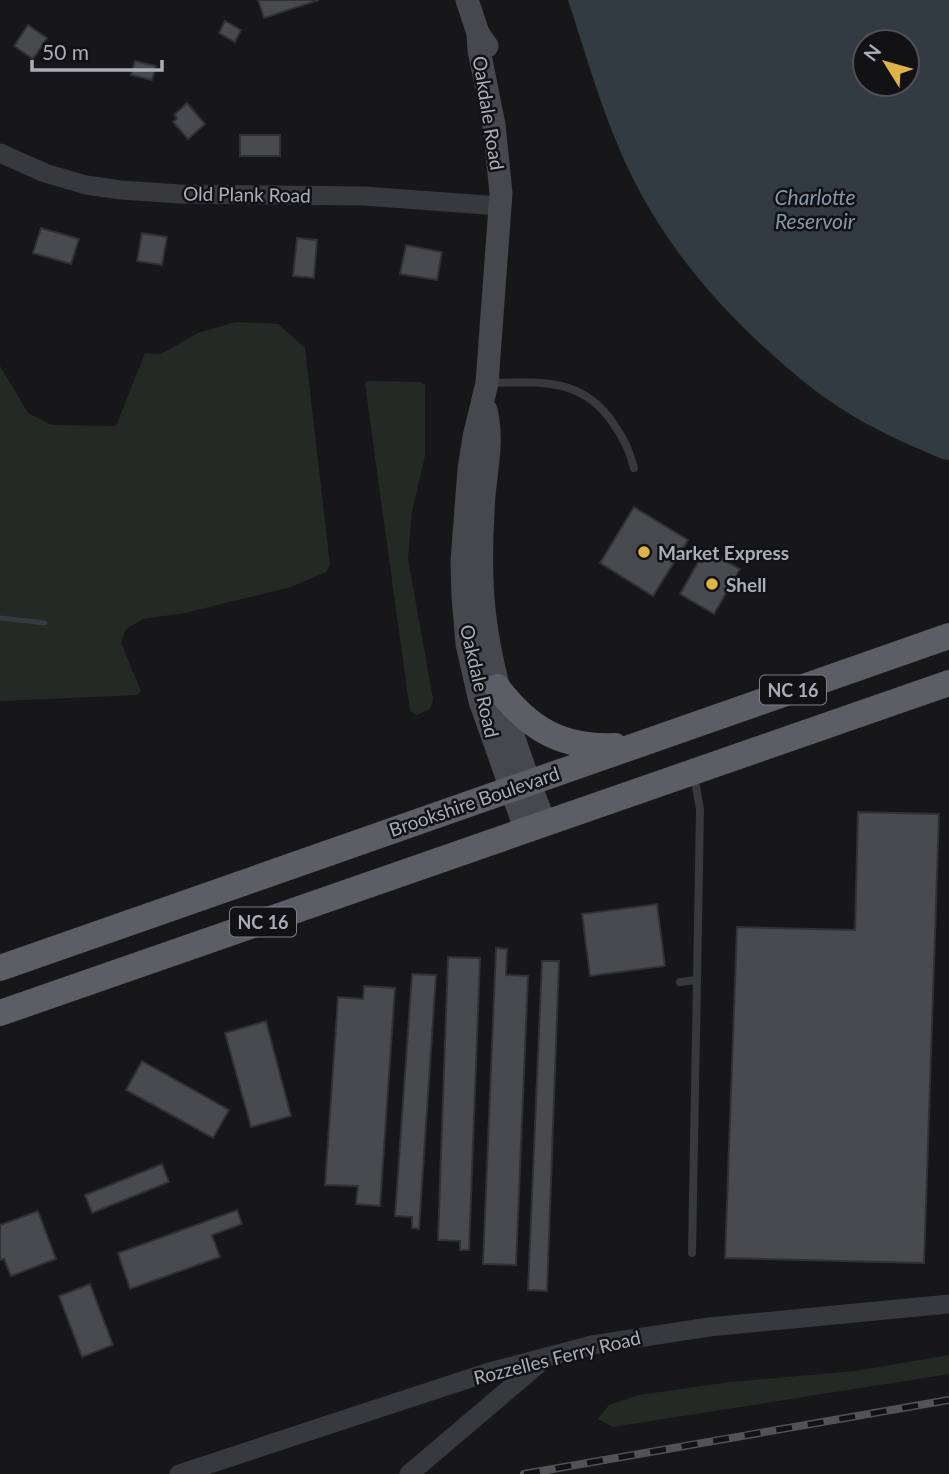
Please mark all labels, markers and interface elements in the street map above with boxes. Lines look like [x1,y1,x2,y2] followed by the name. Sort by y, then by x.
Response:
[32,28,161,72] scale bar
[851,28,921,98] north arrow
[42,39,89,64] text: 50 m
[858,40,886,65] text: N
[469,54,509,172] street label: Oakdale Road
[183,181,311,207] street label: Old Plank Road
[774,184,856,233] water label: Charlotte Reservoir
[658,541,789,564] place label: Market Express
[636,544,652,560] marker: Market Express
[726,573,767,596] place label: Shell
[704,576,720,592] marker: Shell
[456,622,504,740] street label: Oakdale Road
[760,676,826,704] road number: NC 16
[386,761,562,841] street label: Brookshire Boulevard
[230,908,296,937] road number: NC 16
[471,1325,643,1389] street label: Rozzelles Ferry Road

